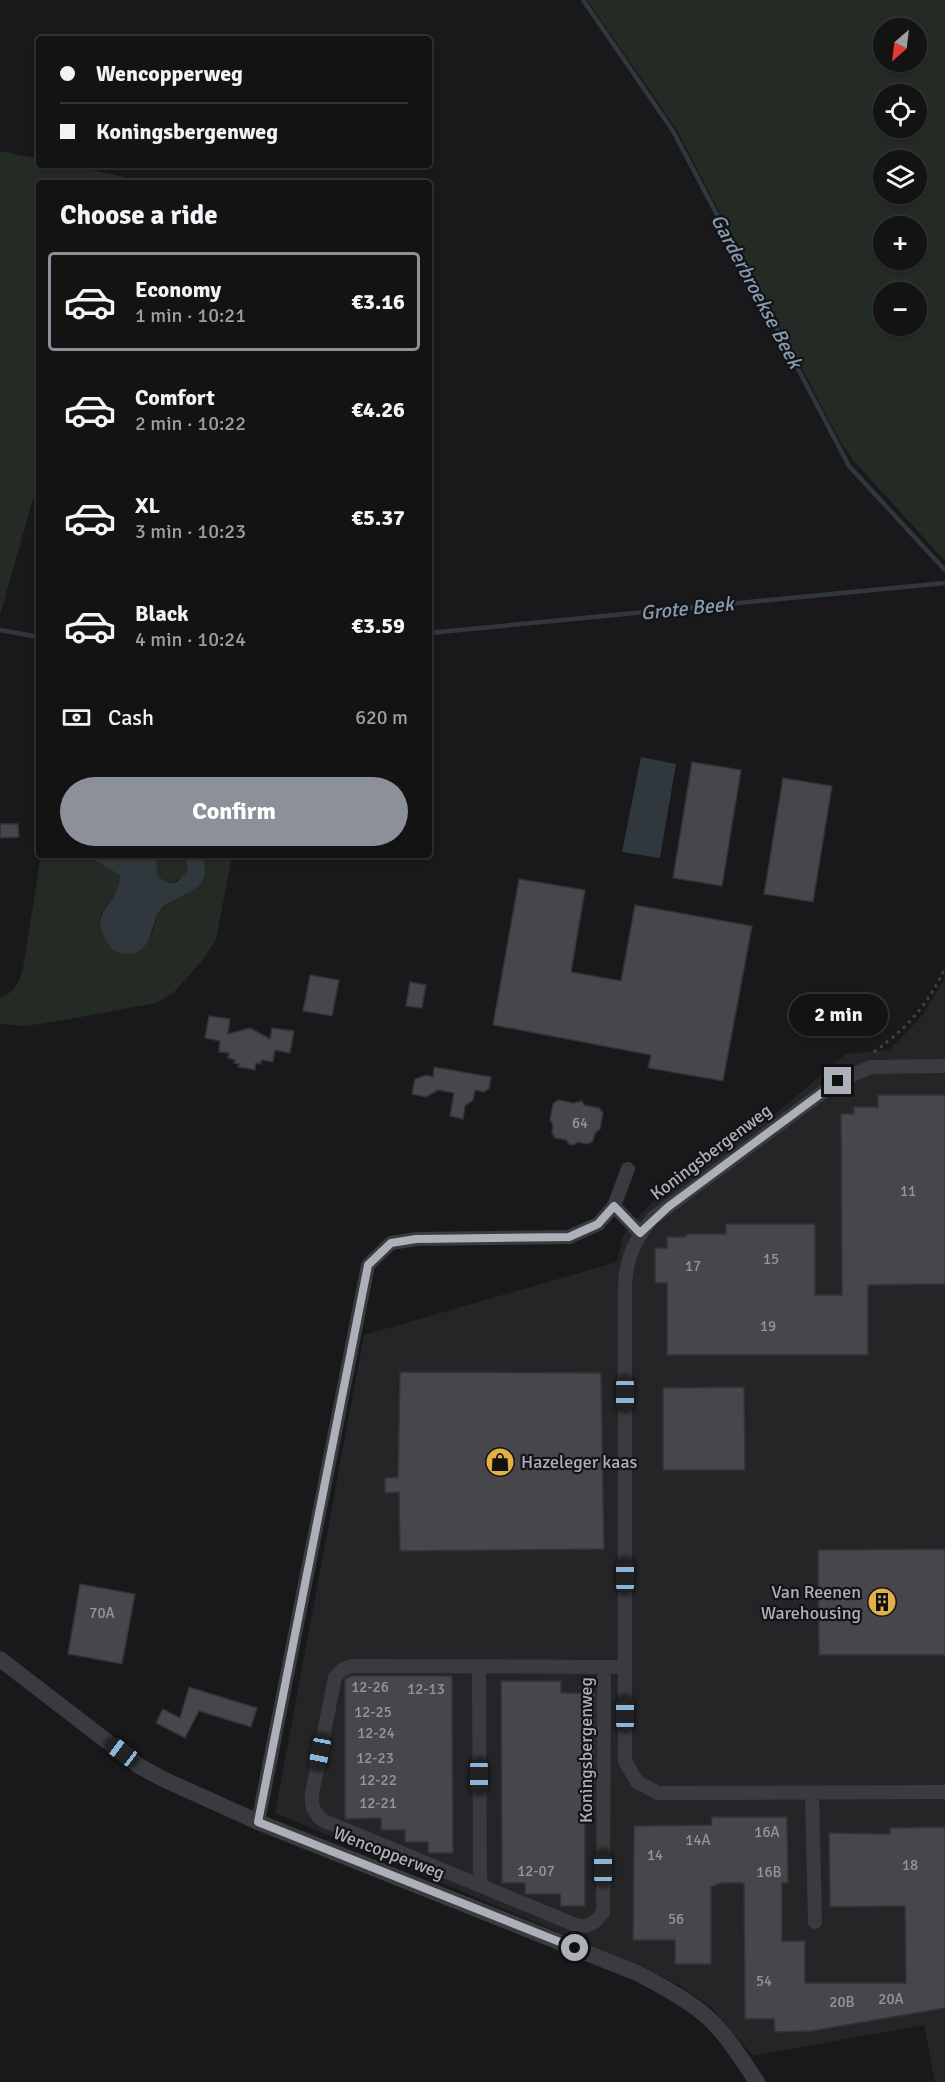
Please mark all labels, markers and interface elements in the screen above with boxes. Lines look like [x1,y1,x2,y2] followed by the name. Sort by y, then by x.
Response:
[873,18,927,72] north arrow
[873,18,927,336] map controls
[96,60,243,87] text: Wencopperweg
[873,84,927,138] button: locate
[96,118,278,145] text: Koningsbergenweg
[873,150,927,204] button: layers
[60,199,218,232] text: Choose a ride
[705,210,809,375] water label: Garderbroekse Beek
[873,216,927,270] button: +
[63,275,117,329] icon: car
[135,276,221,303] text: Economy
[873,282,927,336] button: −
[351,288,405,315] text: €3.16
[135,303,246,328] text: 1 min · 10:21
[63,383,117,437] icon: car
[135,384,215,411] text: Comfort
[351,396,405,423] text: €4.26
[135,411,246,436] text: 2 min · 10:22
[63,491,117,545] icon: car
[135,492,160,519] text: XL
[351,504,405,531] text: €5.37
[135,519,246,544] text: 3 min · 10:23
[639,591,737,626] water label: Grote Beek
[63,599,117,653] icon: car
[135,600,189,627] text: Black
[351,612,405,639] text: €3.59
[135,627,246,652] text: 4 min · 10:24
[60,701,93,734] icon: cash
[108,704,154,731] text: Cash
[355,705,408,730] text: 620 m
[60,777,408,846] button: Confirm
[788,994,888,1036] callout: 2 min
[814,1002,863,1027] text: 2 min
[824,1067,851,1094] route end
[646,1099,776,1205] street label: Koningsbergenweg
[572,1114,588,1132] house number: 64
[900,1182,916,1200] house number: 11
[763,1250,779,1268] house number: 15
[685,1257,701,1275] house number: 17
[760,1317,776,1335] house number: 19
[616,1376,634,1412] car
[484,1446,516,1478] shop icon: Hazeleger kaas
[521,1451,638,1473] place label: Hazeleger kaas
[616,1558,634,1594] car
[761,1581,861,1624] place label: Van Reenen Warehousing
[866,1586,898,1618] building icon: Van Reenen Warehousing
[89,1604,115,1622] house number: 70A
[575,1677,597,1823] street label: Koningsbergenweg
[351,1678,389,1696] house number: 12-26
[407,1680,445,1698] house number: 12-13
[616,1696,634,1732] car
[354,1703,392,1721] house number: 12-25
[357,1724,395,1742] house number: 12-24
[308,1733,332,1771] car
[102,1734,142,1770] car
[356,1749,394,1767] house number: 12-23
[470,1758,488,1794] car
[359,1771,397,1789] house number: 12-22
[359,1794,397,1812] house number: 12-21
[330,1822,448,1884] street label: Wencopperweg
[754,1823,780,1841] house number: 16A
[685,1831,711,1849] house number: 14A
[647,1846,663,1864] house number: 14
[594,1850,612,1886] car
[902,1856,918,1874] house number: 18
[517,1862,555,1880] house number: 12-07
[756,1863,782,1881] house number: 16B
[668,1910,684,1928] house number: 56
[561,1934,588,1961] route start
[756,1972,772,1990] house number: 54
[878,1990,904,2008] house number: 20A
[829,1993,855,2011] house number: 20B

